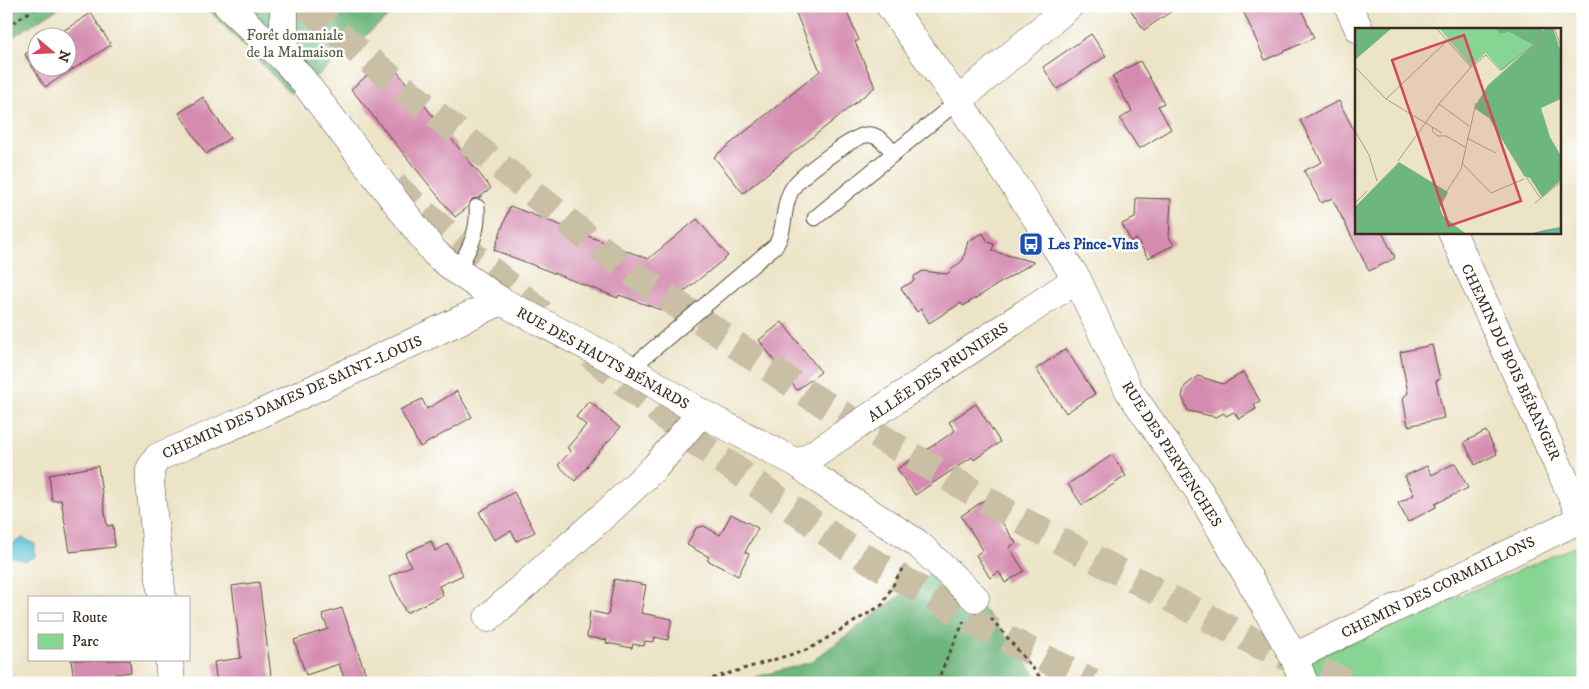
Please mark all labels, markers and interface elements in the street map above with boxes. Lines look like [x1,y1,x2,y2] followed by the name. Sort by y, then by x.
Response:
[246,26,344,62] park label: Forêt domaniale de la Malmaison
[28,28,78,78] north arrow
[1355,28,1562,234] inset map
[53,48,74,65] text: N
[1018,231,1044,257] bus stop icon: Les Pince-Vins
[1048,235,1138,254] place label: Les Pince-Vins
[1457,261,1565,464] street label: CHEMIN DU BOIS BÉRANGER
[513,303,693,414] street label: RUE DES HAUTS BÉNARDS
[864,318,1012,427] street label: ALLÉE DES PRUNIERS
[159,331,425,464] street label: CHEMIN DES DAMES DE SAINT-LOUIS
[1117,378,1226,531] street label: RUE DES PERVENCHES
[1338,532,1538,643] street label: CHEMIN DES CORMAILLONS
[28,596,190,662] legend
[72,608,107,627] text: Route
[72,632,100,651] text: Parc

